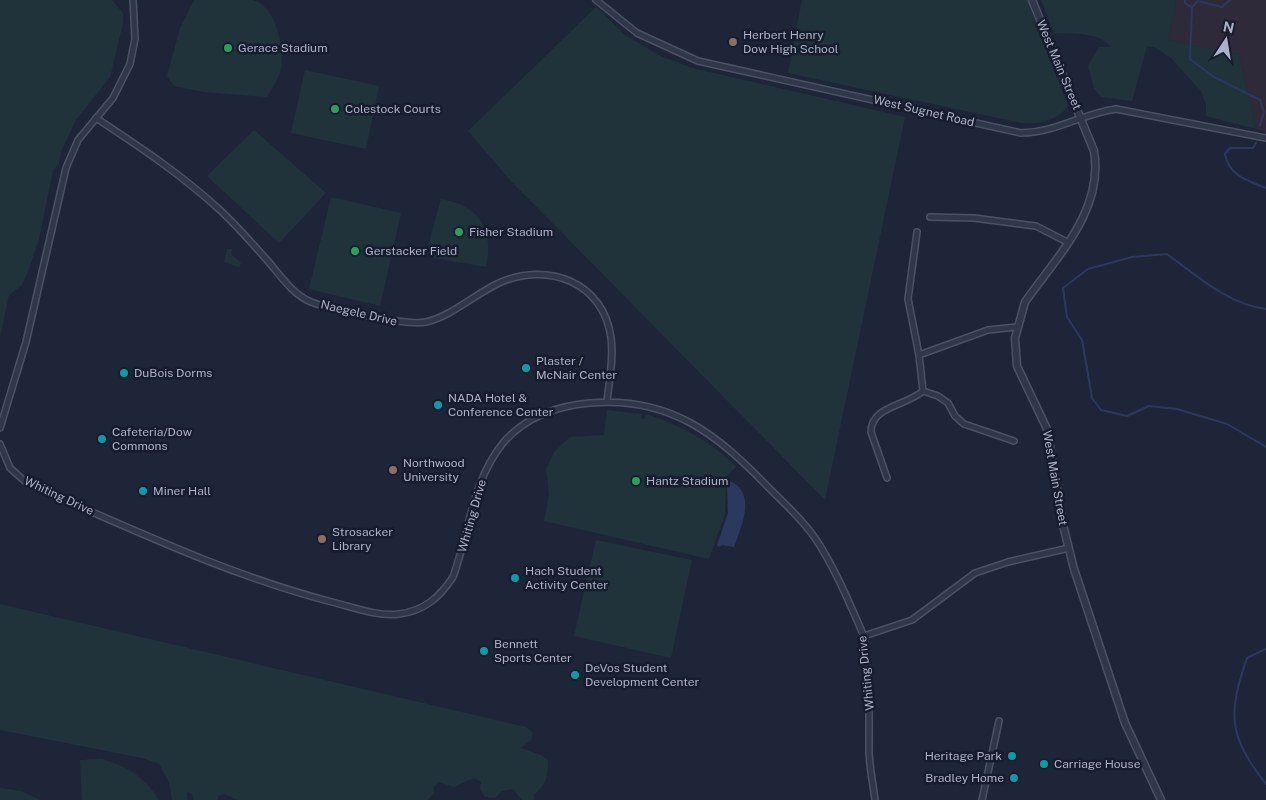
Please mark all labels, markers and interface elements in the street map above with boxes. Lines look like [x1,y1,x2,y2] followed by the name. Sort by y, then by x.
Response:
[1201,15,1251,65] north arrow
[1034,18,1084,112] street label: West Main Street
[1222,18,1236,36] text: N
[743,28,839,56] place label: Herbert Henry Dow High School
[727,36,739,48] marker: Herbert Henry Dow High School
[238,41,328,55] place label: Gerace Stadium
[222,42,234,54] marker: Gerace Stadium
[872,93,976,129] street label: West Sugnet Road
[345,102,441,116] place label: Colestock Courts
[329,103,341,115] marker: Colestock Courts
[469,225,553,239] place label: Fisher Stadium
[453,226,465,238] marker: Fisher Stadium
[365,244,457,258] place label: Gerstacker Field
[349,245,361,257] marker: Gerstacker Field
[319,297,399,329] street label: Naegele Drive
[536,354,617,382] place label: Plaster / McNair Center
[520,362,532,374] marker: Plaster / McNair Center
[134,366,212,380] place label: DuBois Dorms
[118,367,130,379] marker: DuBois Dorms
[448,391,554,419] place label: NADA Hotel & Conference Center
[432,399,444,411] marker: NADA Hotel & Conference Center
[112,425,193,453] place label: Cafeteria/Dow Commons
[1040,429,1070,527] street label: West Main Street
[96,433,108,445] marker: Cafeteria/Dow Commons
[403,456,465,484] place label: Northwood University
[387,464,399,476] marker: Northwood University
[22,474,96,518] street label: Whiting Drive
[646,474,728,488] place label: Hantz Stadium
[630,475,642,487] marker: Hantz Stadium
[455,478,489,554] street label: Whiting Drive
[153,484,211,498] place label: Miner Hall
[137,485,149,497] marker: Miner Hall
[332,525,393,553] place label: Strosacker Library
[316,533,328,545] marker: Strosacker Library
[525,564,608,592] place label: Hach Student Activity Center
[509,572,521,584] marker: Hach Student Activity Center
[855,635,877,711] street label: Whiting Drive
[494,637,572,665] place label: Bennett Sports Center
[478,645,490,657] marker: Bennett Sports Center
[585,661,699,689] place label: DeVos Student Development Center
[569,669,581,681] marker: DeVos Student Development Center
[925,749,1002,763] place label: Heritage Park
[1006,750,1018,762] marker: Heritage Park
[1054,757,1141,771] place label: Carriage House
[1038,758,1050,770] marker: Carriage House
[925,771,1004,785] place label: Bradley Home
[1008,772,1020,784] marker: Bradley Home

